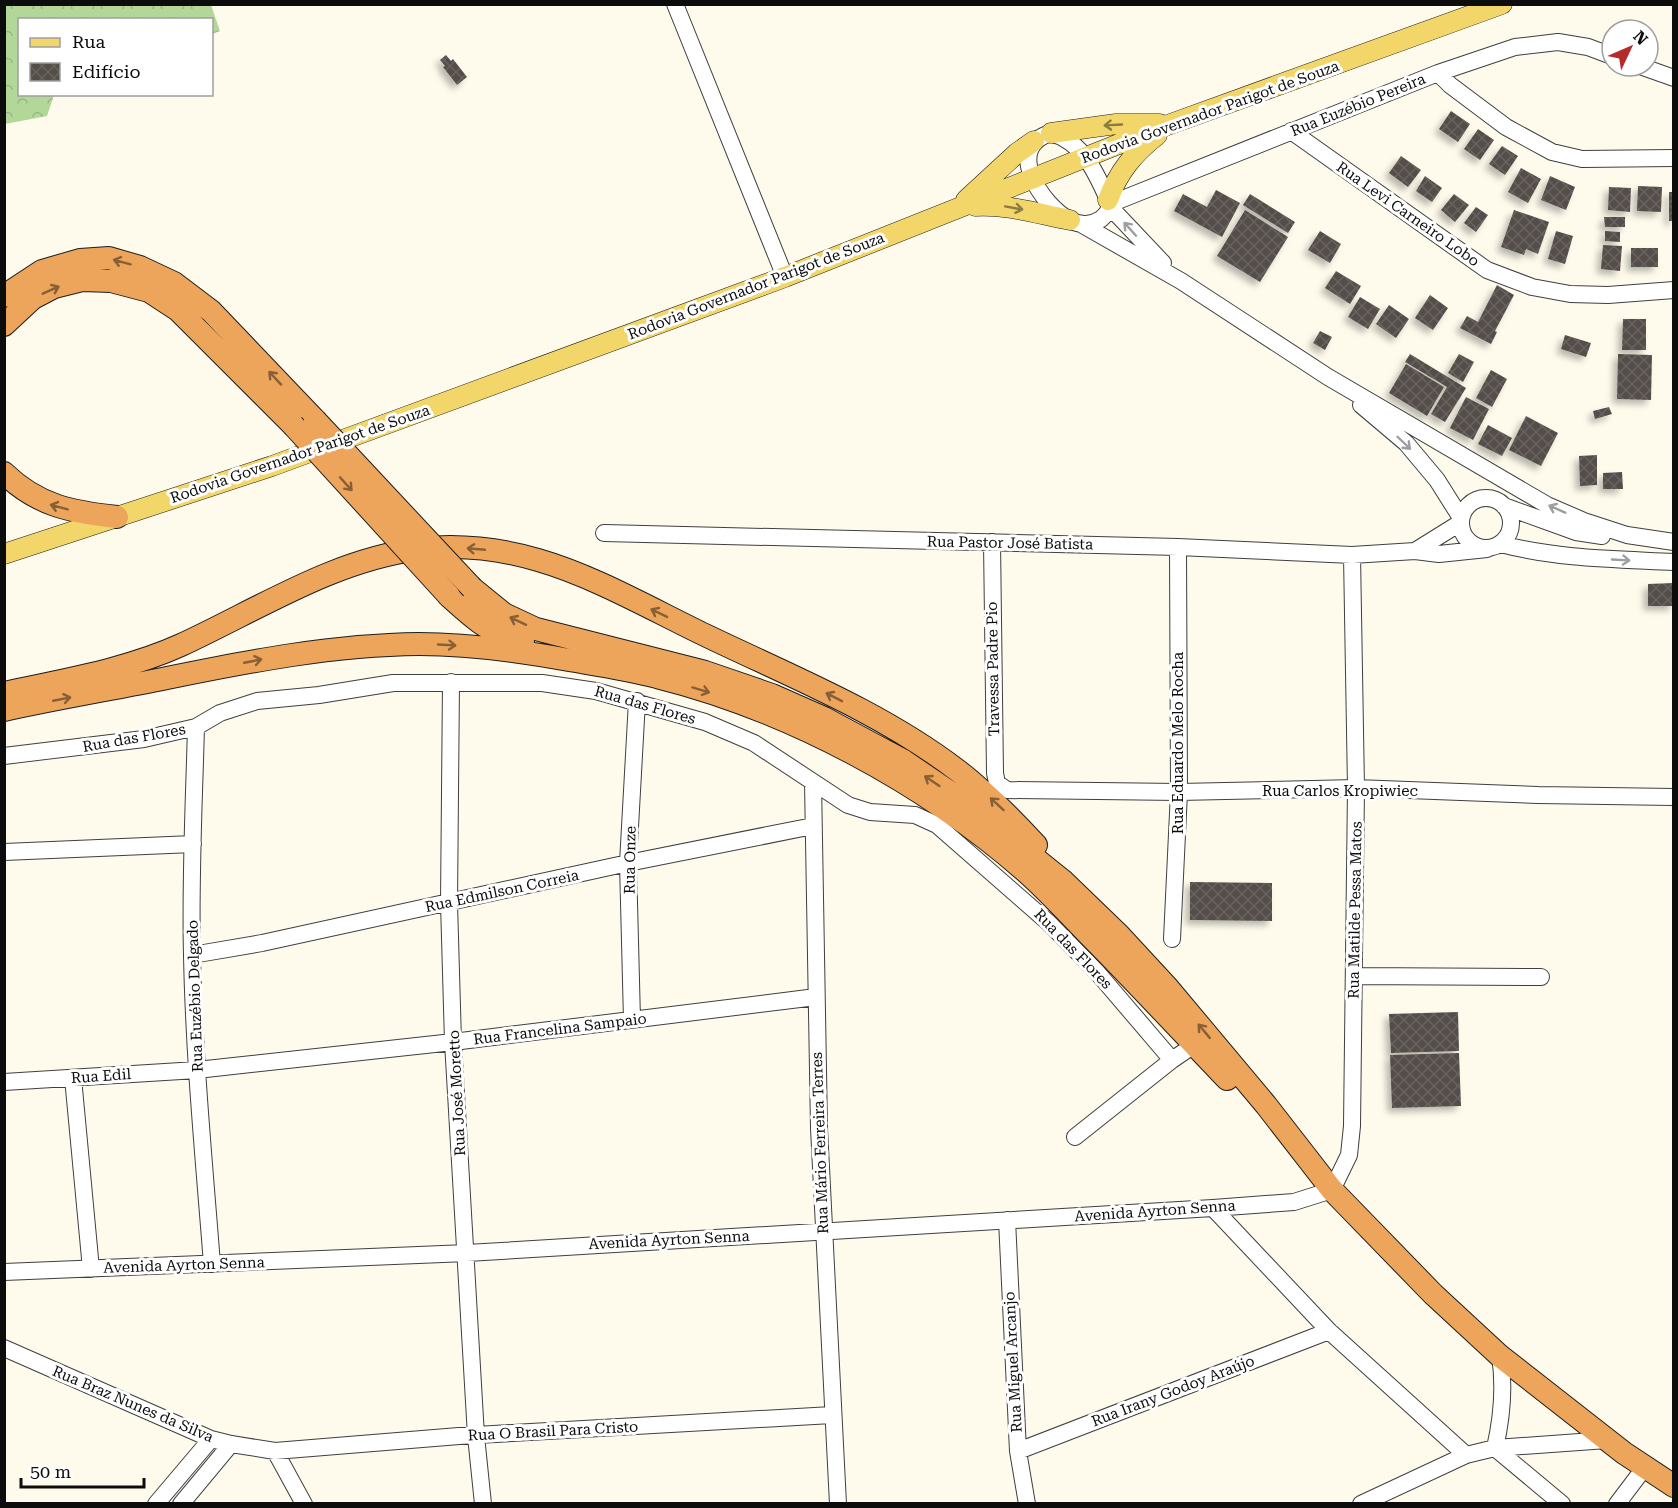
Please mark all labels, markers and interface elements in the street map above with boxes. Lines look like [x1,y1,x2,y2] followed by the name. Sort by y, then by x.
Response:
[18,18,213,96] legend
[1600,18,1660,78] north arrow
[1629,27,1652,49] text: N
[72,31,105,52] text: Rua
[1078,57,1342,167] street label: Rodovia Governador Parigot de Souza
[72,61,140,82] text: Edifício
[1288,70,1428,140] street label: Rua Euzébio Pereira
[1103,120,1123,131] one-way arrow
[1333,158,1483,270] street label: Rua Levi Carneiro Lobo
[1004,203,1024,214] one-way arrow
[1123,222,1137,237] one-way arrow
[625,229,887,343] street label: Rodovia Governador Parigot de Souza
[113,256,132,267] one-way arrow
[41,284,59,295] one-way arrow
[267,370,282,385] one-way arrow
[168,401,432,507] street label: Rodovia Governador Parigot de Souza
[1396,435,1411,449] one-way arrow
[339,476,353,491] one-way arrow
[50,501,69,512] one-way arrow
[1549,503,1567,515] one-way arrow
[927,533,1093,553] street label: Rua Pastor José Batista
[466,543,486,554] one-way arrow
[1611,554,1630,565] one-way arrow
[983,601,1003,737] street label: Travessa Padre Pio
[650,606,668,618] one-way arrow
[509,614,527,625] one-way arrow
[437,640,456,651] one-way arrow
[1169,652,1187,834] street label: Rua Eduardo Melo Rocha
[243,655,262,666] one-way arrow
[592,682,698,728] street label: Rua das Flores
[691,685,710,696] one-way arrow
[826,691,844,702] one-way arrow
[52,693,71,704] one-way arrow
[81,720,187,756] street label: Rua das Flores
[924,774,941,786] one-way arrow
[1262,782,1418,800] street label: Rua Carlos Kropiwiec
[989,797,1004,811] one-way arrow
[1344,821,1366,999] street label: Rua Matilde Pessa Matos
[620,826,640,894] street label: Rua Onze
[423,866,581,916] street label: Rua Edmilson Correia
[1030,905,1116,993] street label: Rua das Flores
[183,920,207,1072] street label: Rua Euzébio Delgado
[472,1009,648,1049] street label: Rua Francelina Sampaio
[1197,1024,1211,1039] one-way arrow
[445,1030,469,1156] street label: Rua José Moretto
[808,1052,832,1234] street label: Rua Mário Ferreira Terres
[70,1065,132,1087] street label: Rua Edil
[1074,1196,1236,1226] street label: Avenida Ayrton Senna
[588,1227,750,1253] street label: Avenida Ayrton Senna
[103,1253,265,1277] street label: Avenida Ayrton Senna
[1000,1291,1026,1433] street label: Rua Miguel Arcanjo
[1089,1352,1257,1430] street label: Rua Irany Godoy Araújo
[50,1362,216,1446] street label: Rua Braz Nunes da Silva
[467,1418,639,1444] street label: Rua O Brasil Para Cristo
[21,1451,144,1489] scale bar
[30,1461,71,1482] text: 50 m

